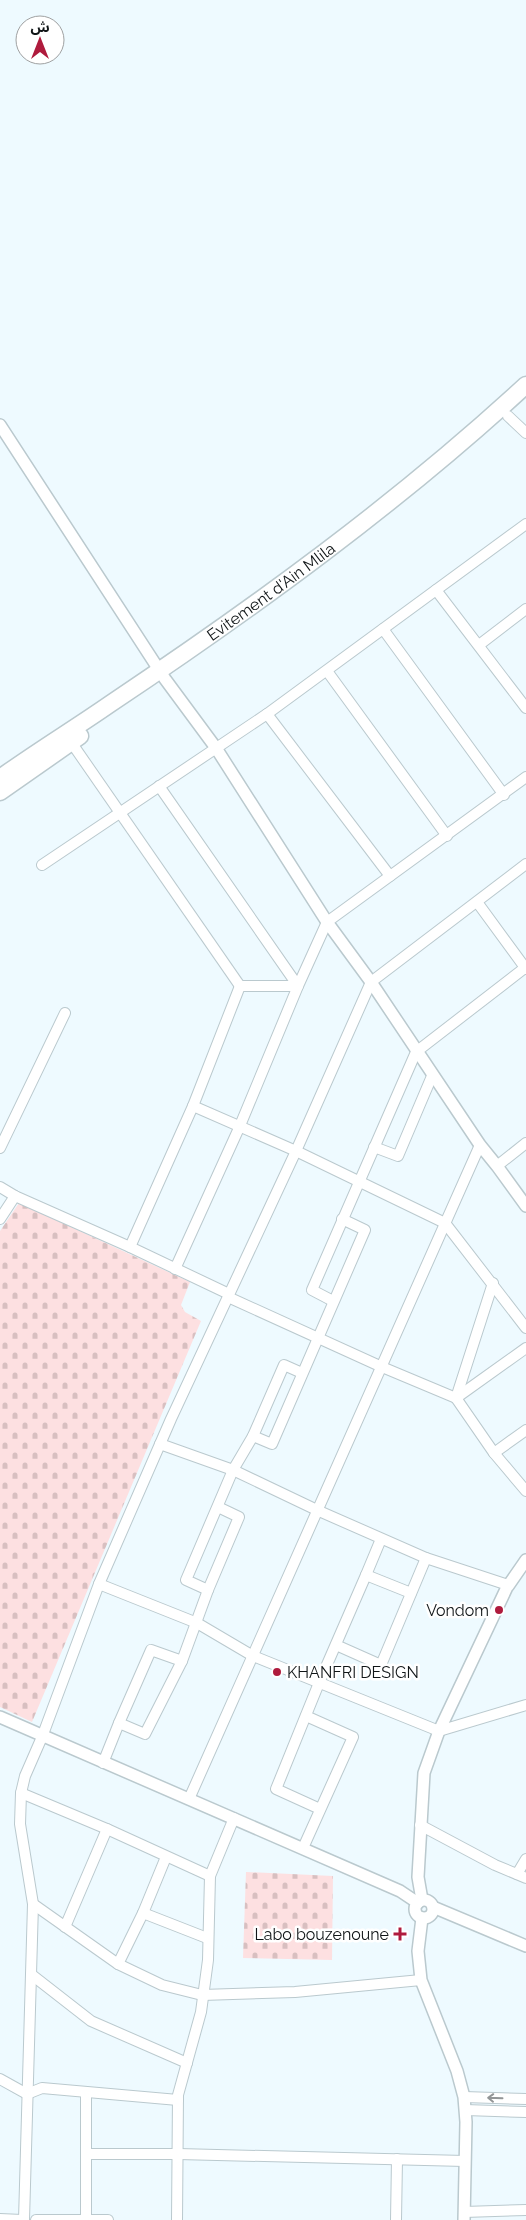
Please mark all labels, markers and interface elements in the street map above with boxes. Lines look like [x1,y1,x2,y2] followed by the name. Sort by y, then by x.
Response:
[15,15,65,65] north arrow
[30,19,50,35] text: ش
[203,538,339,644] street label: Evitement d'Ain Mlila
[426,1601,489,1620] place label: Vondom
[493,1604,505,1616] marker: Vondom
[287,1663,419,1682] place label: KHANFRI DESIGN
[271,1666,283,1678] marker: KHANFRI DESIGN
[254,1925,389,1944] place label: Labo bouzenoune
[393,1927,407,1941] marker: Labo bouzenoune
[487,2093,504,2103] one-way arrow

